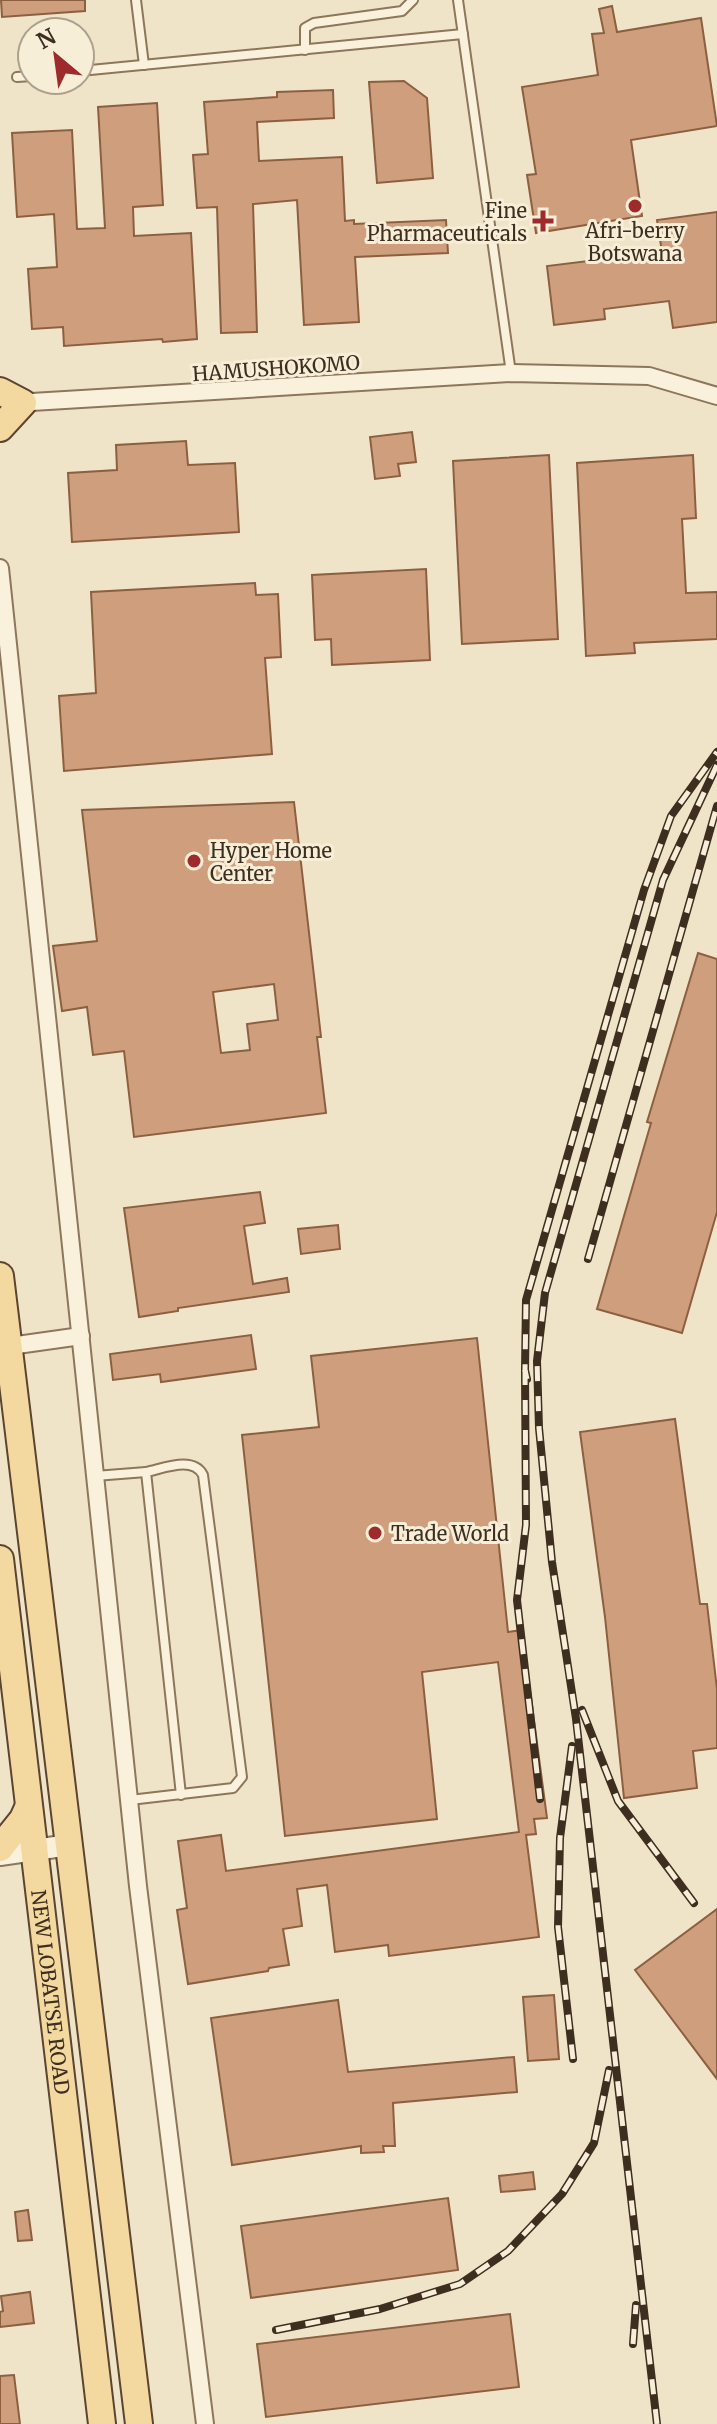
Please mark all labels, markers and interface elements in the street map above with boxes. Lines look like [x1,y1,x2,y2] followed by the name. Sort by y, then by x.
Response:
[16,16,96,96] north arrow
[32,22,61,55] text: N
[626,197,644,215] marker: Afri-berry Botswana
[367,198,527,246] place label: Fine Pharmaceuticals
[534,212,552,230] marker: Fine Pharmaceuticals
[584,218,685,266] place label: Afri-berry Botswana
[191,350,361,386] street label: HAMUSHOKOMO
[210,838,332,886] place label: Hyper Home Center
[185,852,203,870] marker: Hyper Home Center
[391,1521,509,1546] place label: Trade World
[366,1524,384,1542] marker: Trade World
[27,1888,76,2096] street label: NEW LOBATSE ROAD

